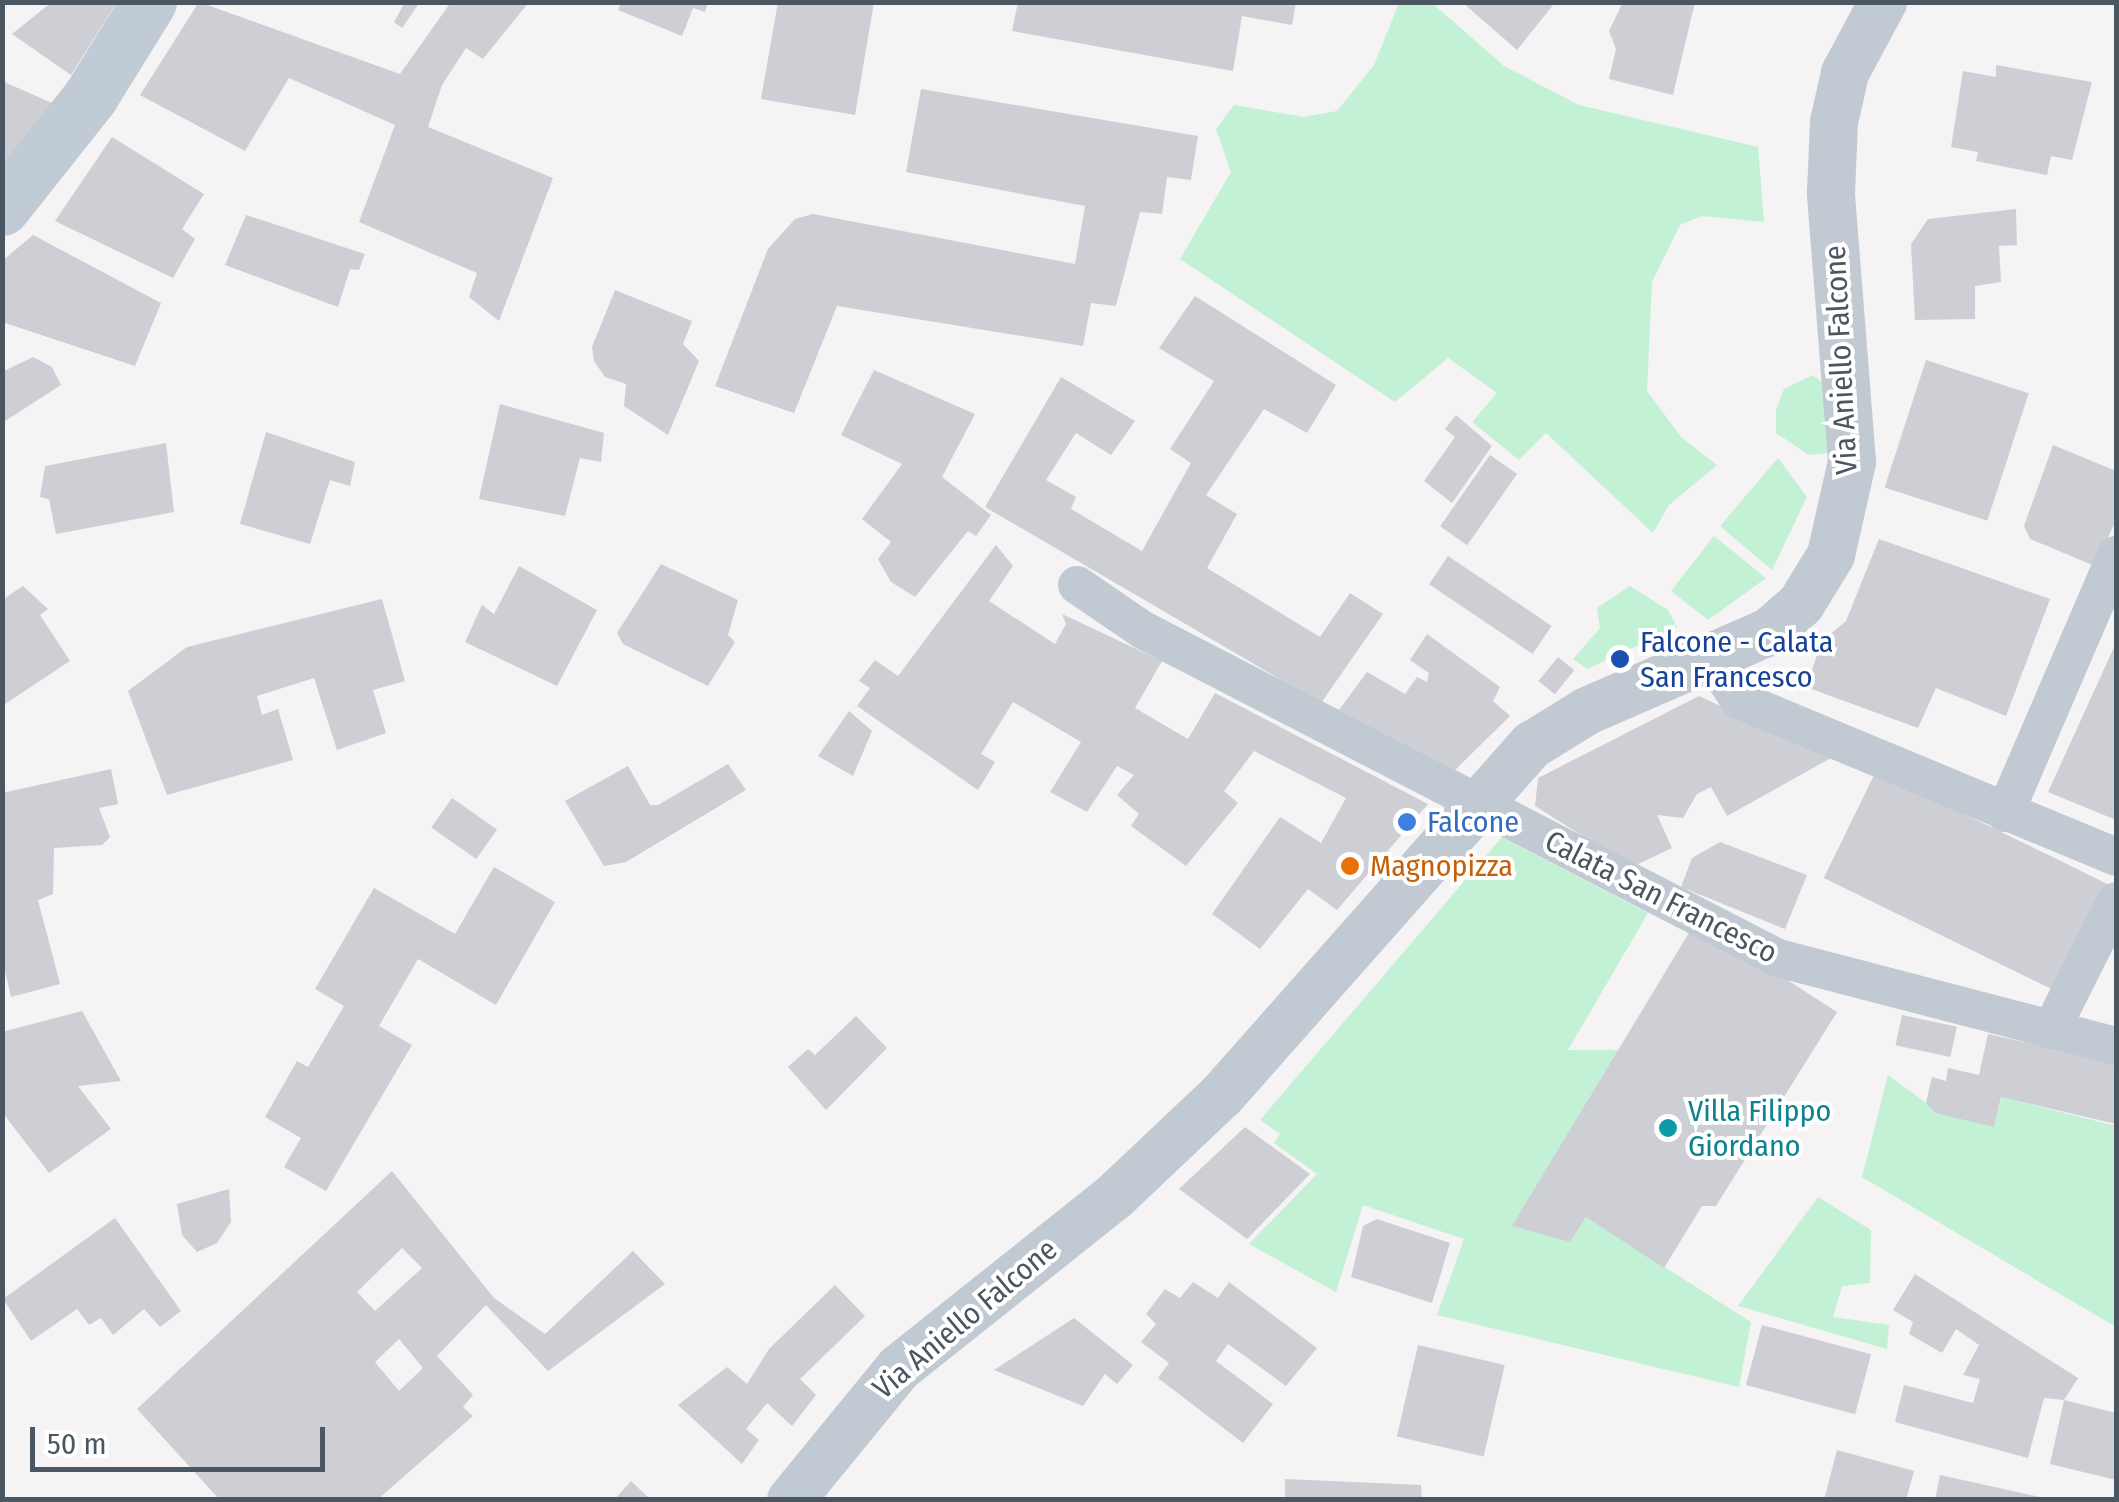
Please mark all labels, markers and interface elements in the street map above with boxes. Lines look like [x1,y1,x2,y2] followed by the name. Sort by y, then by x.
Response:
[1817,245,1865,475] street label: Via Aniello Falcone
[1640,624,1833,694] place label: Falcone - Calata San Francesco
[1609,648,1631,670] marker: Falcone - Calata San Francesco
[1427,804,1519,840] place label: Falcone
[1396,811,1418,833] marker: Falcone
[1539,823,1783,971] street label: Calata San Francesco
[1370,848,1513,884] place label: Magnopizza
[1339,855,1361,877] marker: Magnopizza
[1688,1093,1831,1164] place label: Villa Filippo Giordano
[1657,1117,1679,1139] marker: Villa Filippo Giordano
[866,1232,1064,1406] street label: Via Aniello Falcone
[35,1407,330,1469] scale bar
[47,1426,107,1462] text: 50 m

